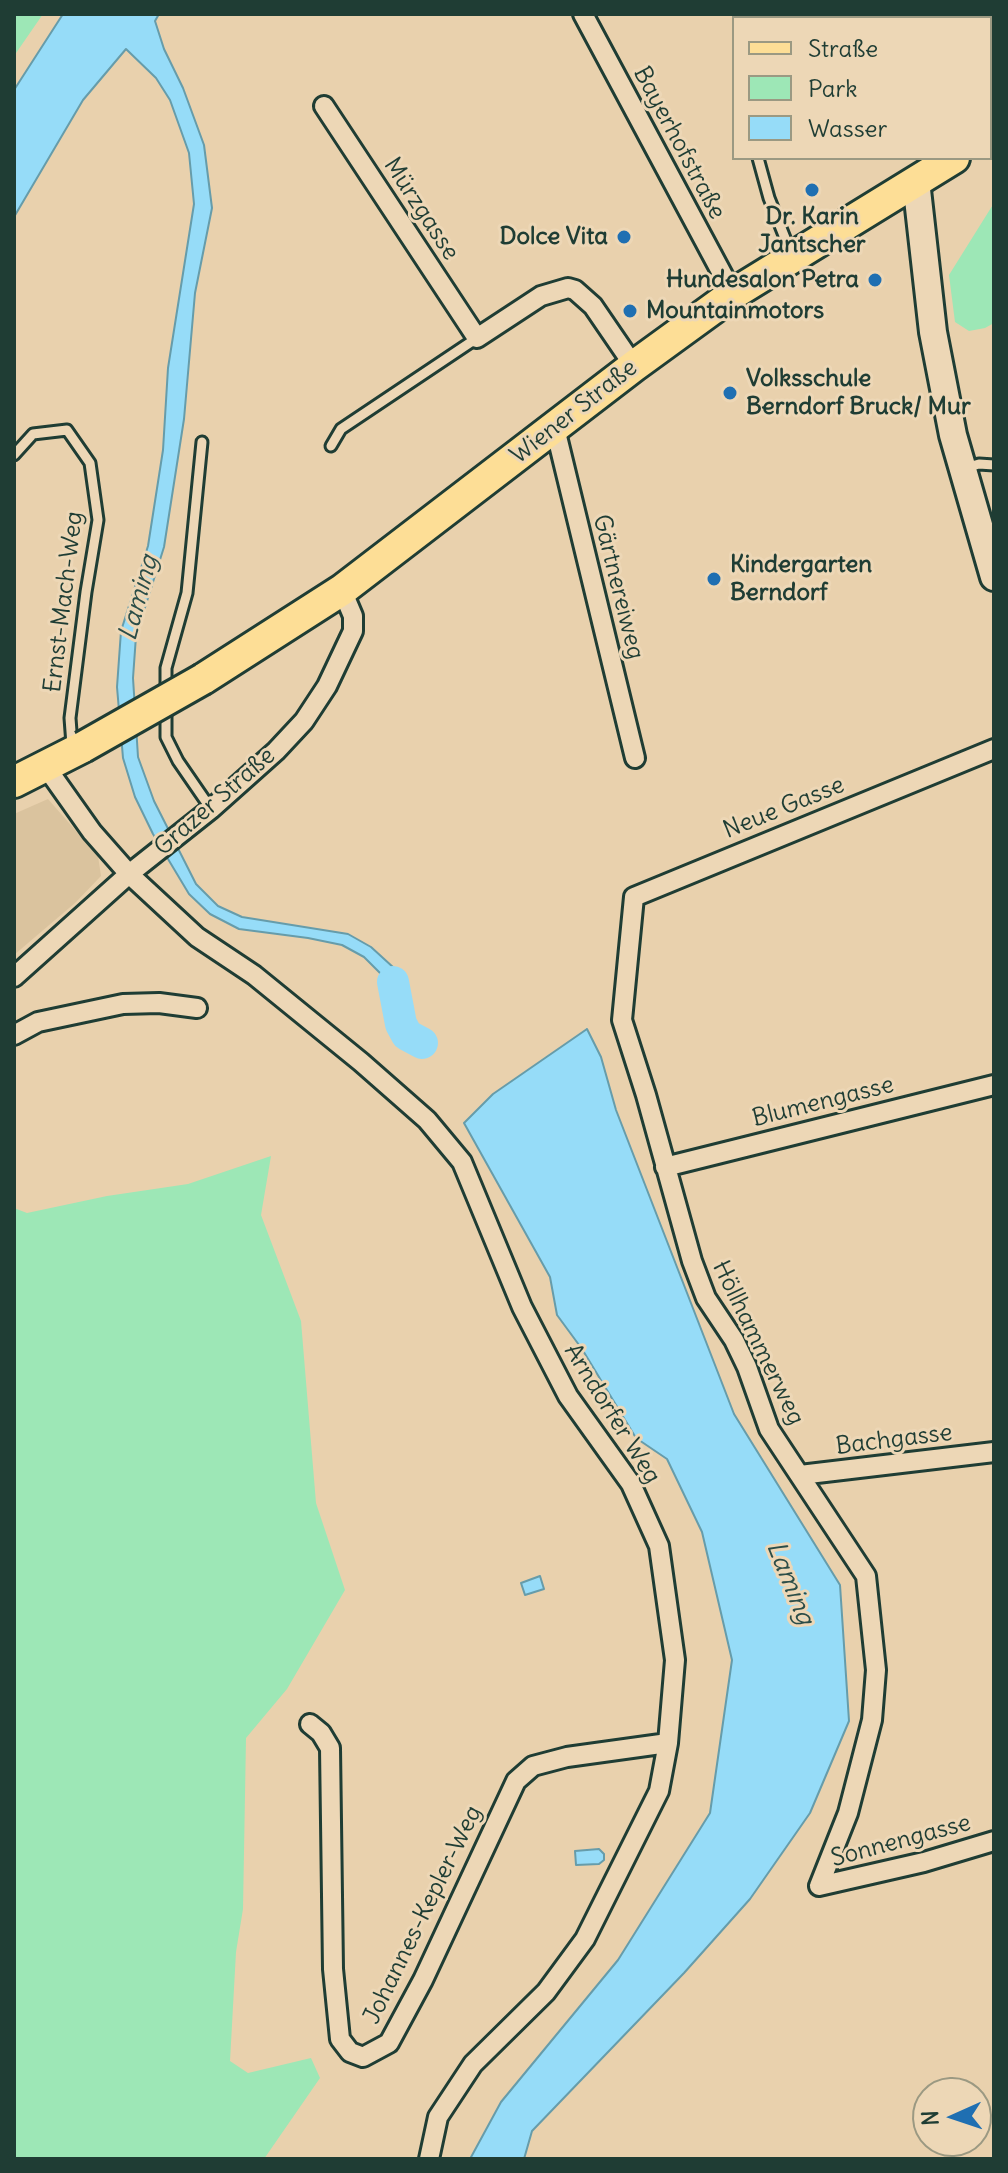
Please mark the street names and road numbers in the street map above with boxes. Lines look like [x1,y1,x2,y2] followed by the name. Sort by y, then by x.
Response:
[627,62,731,224] street label: Bayerhofstraße
[377,152,465,266] street label: Mürzgasse
[505,354,643,470] street label: Wiener Straße
[39,510,89,694] street label: Ernst-Mach-Weg
[586,512,650,662] street label: Gärtnereiweg
[149,742,281,862] street label: Grazer Straße
[719,771,849,845] street label: Neue Gasse
[749,1071,897,1133] street label: Blumengasse
[706,1256,810,1430] street label: Höllhammerweg
[558,1339,666,1489] street label: Arndorfer Weg
[834,1419,954,1461] street label: Bachgasse
[358,1801,488,2029] street label: Johannes-Kepler-Weg
[828,1809,974,1873] street label: Sonnengasse

